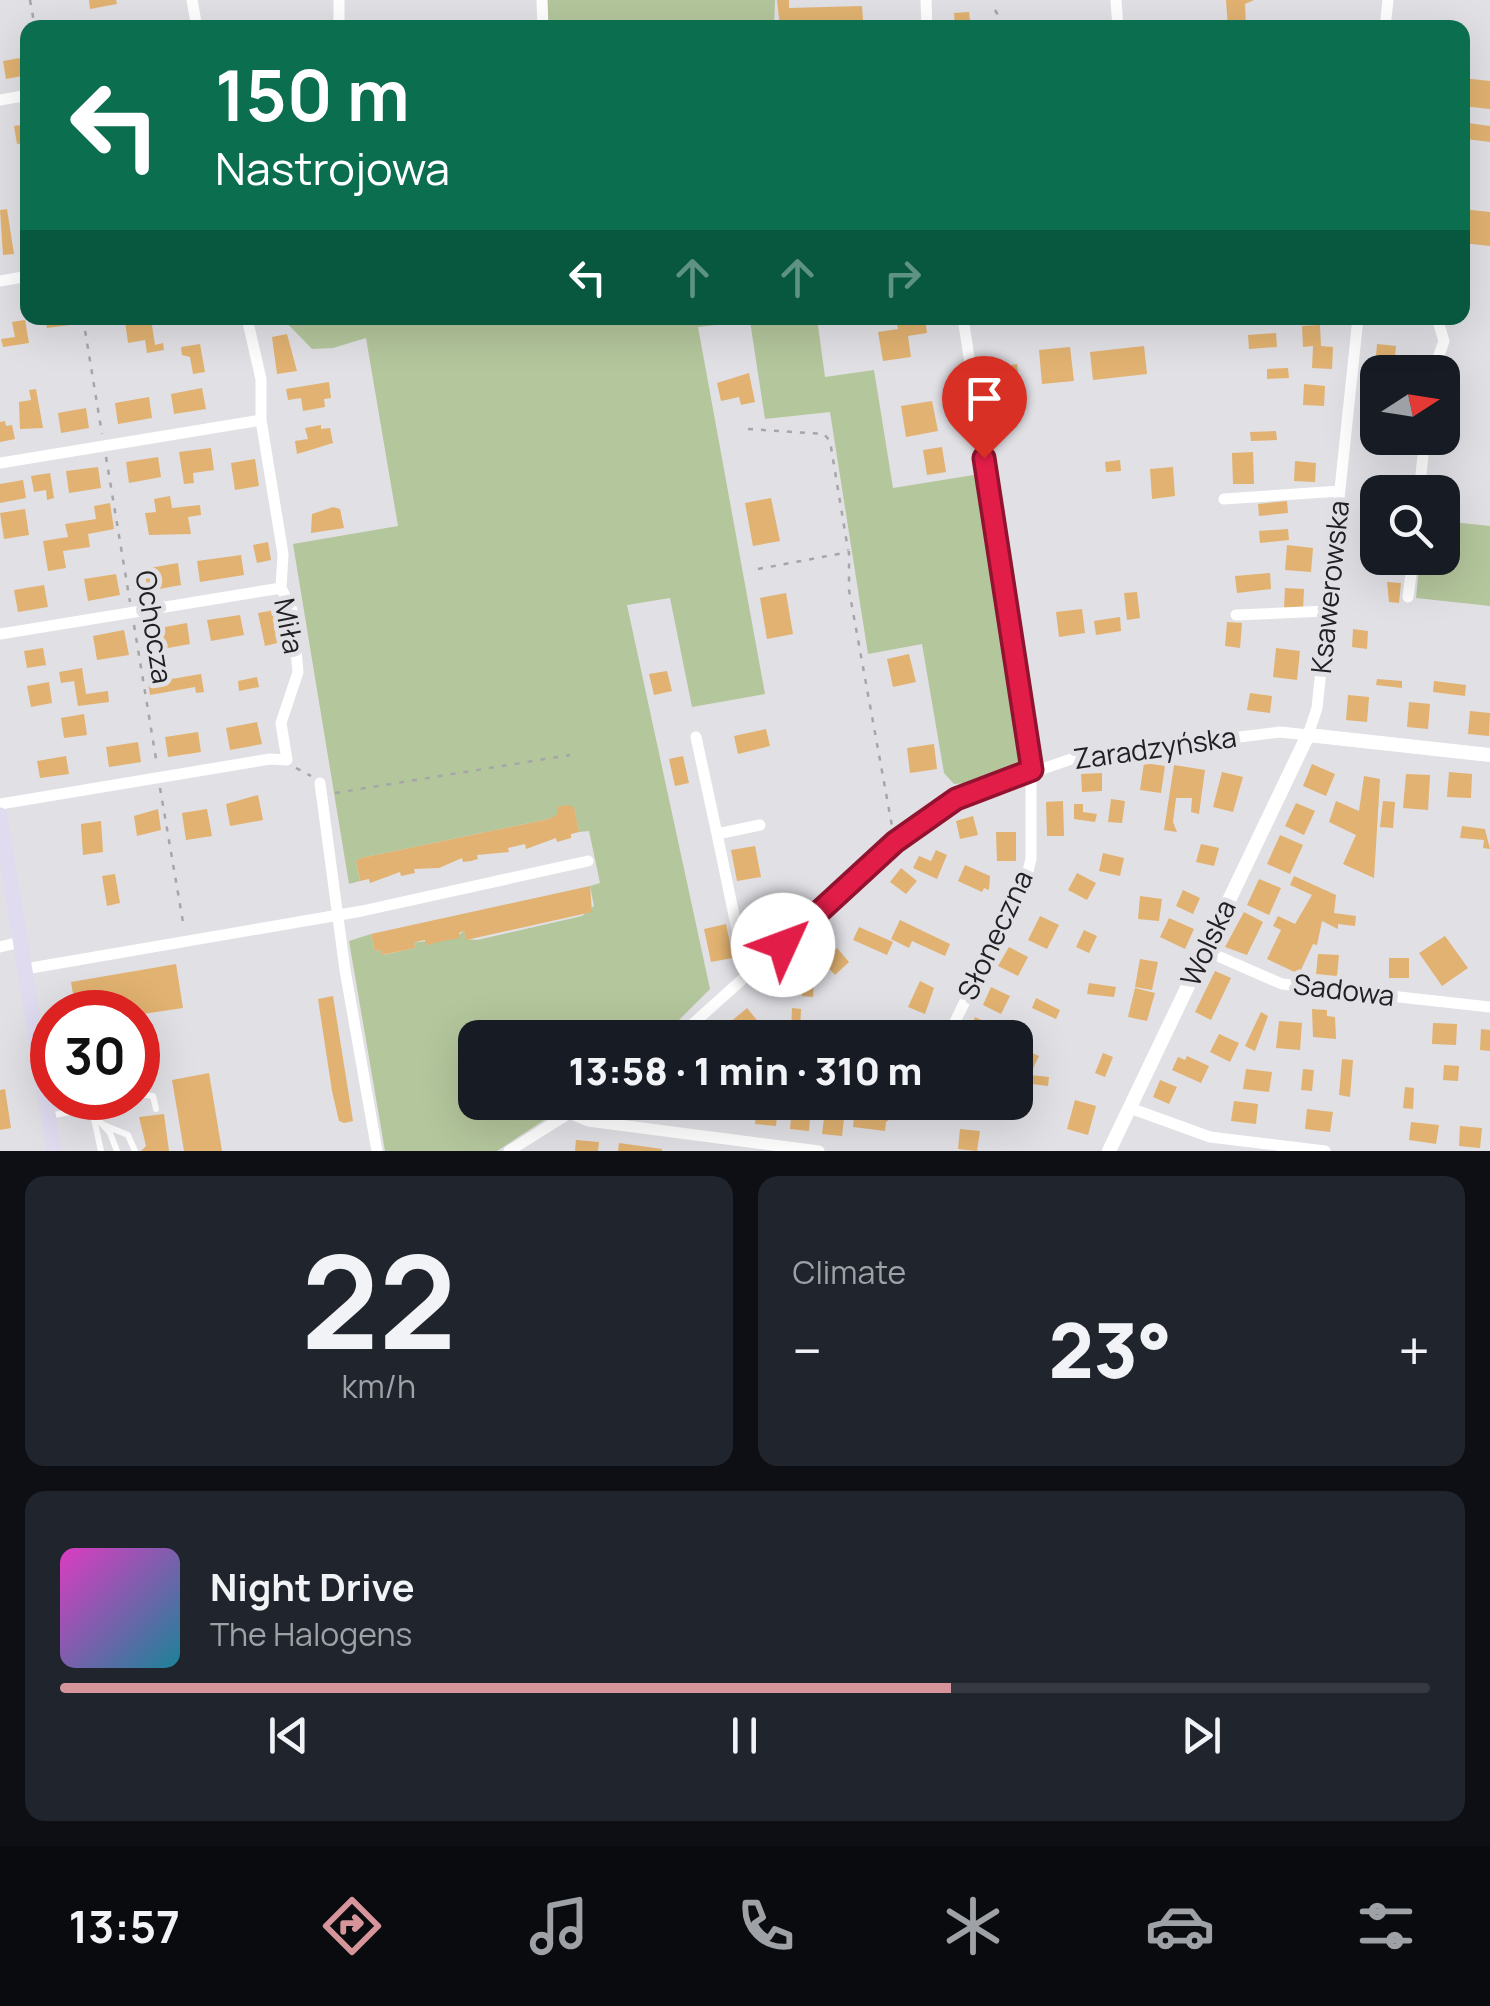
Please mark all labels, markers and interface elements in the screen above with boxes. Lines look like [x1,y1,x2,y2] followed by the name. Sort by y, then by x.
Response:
[215,46,410,142] text: 150 m
[50,60,180,190] icon: left
[215,137,450,199] text: Nastrojowa
[560,250,615,305] icon: left
[665,250,720,305] icon: ahead
[770,250,825,305] icon: ahead
[875,250,930,305] icon: right
[1360,355,1460,455] north arrow
[1360,355,1460,575] map controls
[942,356,1027,459] pin
[957,371,1012,426] icon: arrive
[1360,475,1460,575] button: search
[1301,498,1357,675] street label: Ksawerowska
[127,568,183,686] street label: Ochocza
[266,595,314,657] street label: Miła
[1071,717,1239,777] street label: Zaradzyńska
[947,863,1041,1006] street label: Słoneczna
[731,893,835,997] position arrow
[1170,893,1244,992] street label: Wolska
[1291,964,1397,1014] street label: Sadowa
[30,990,160,1120] speed limit sign: 30
[569,1044,922,1096] text: 13:58 · 1 min · 310 m
[301,1210,456,1388] text: 22
[793,1250,906,1294] text: Climate
[1049,1298,1172,1401] text: 23°
[793,1312,822,1388] text: −
[1398,1312,1430,1388] text: +
[342,1364,416,1408] text: km/h
[210,1560,415,1612] text: Night Drive
[210,1612,412,1656] text: The Halogens
[261,1708,316,1763] icon: previous
[717,1708,772,1763] icon: pause
[1174,1708,1229,1763] icon: next
[317,1891,387,1961] icon: directions
[524,1891,594,1961] icon: music
[731,1891,801,1961] icon: phone
[938,1891,1008,1961] icon: climate
[1145,1891,1215,1961] icon: car
[1351,1891,1421,1961] icon: filters
[68,1895,180,1957] text: 13:57

